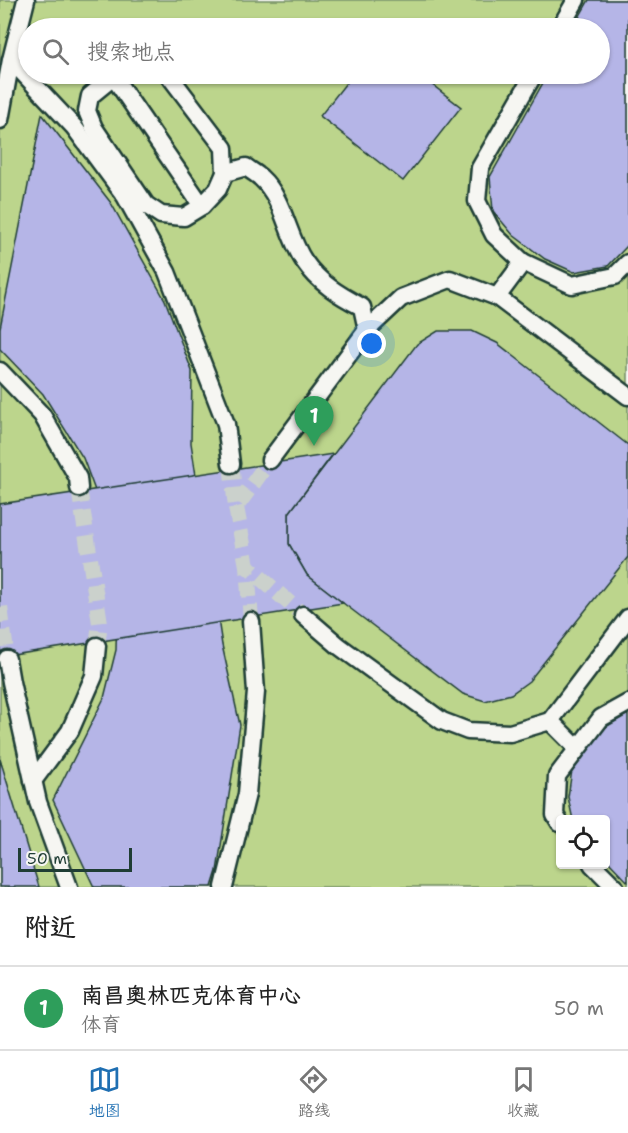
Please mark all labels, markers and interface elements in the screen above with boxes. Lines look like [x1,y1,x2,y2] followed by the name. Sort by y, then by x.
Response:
[18,18,610,84] search box
[39,35,72,68] icon: search
[87,37,175,66] text: 搜索地点
[357,329,386,358] your location
[294,396,334,446] pin: 1
[556,815,610,869] map controls
[556,815,610,869] button: locate
[18,845,132,872] scale bar
[27,848,67,869] text: 50 m
[24,909,76,944] text: 附近
[81,981,301,1010] text: 南昌奥林匹克体育中心
[39,995,48,1021] text: 1
[554,995,604,1021] text: 50 m
[81,1011,121,1037] text: 体育
[88,1063,121,1121] tab: 地图
[297,1063,330,1121] tab: 路线
[507,1063,540,1121] tab: 收藏

